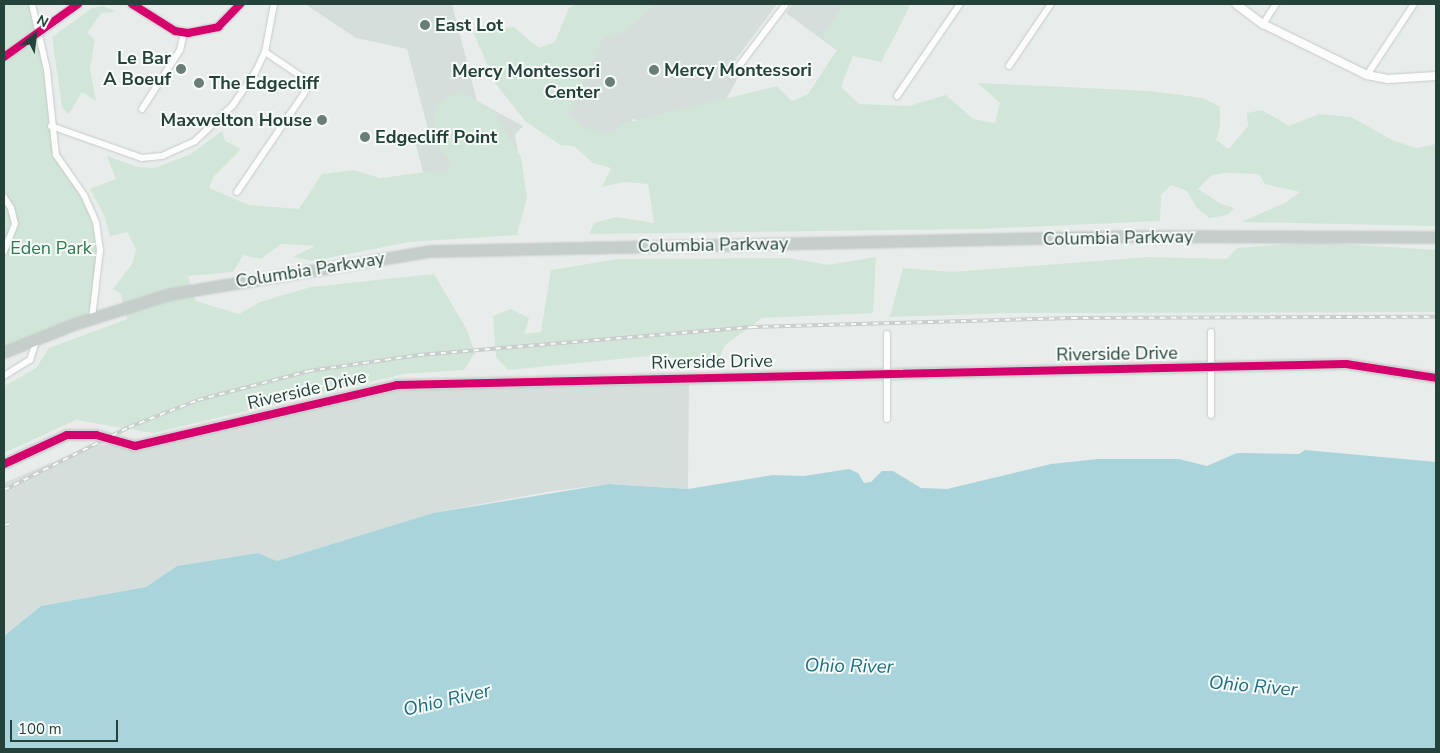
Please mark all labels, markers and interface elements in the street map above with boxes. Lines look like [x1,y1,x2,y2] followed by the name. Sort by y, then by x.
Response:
[10,10,60,60] north arrow
[33,11,52,32] text: N
[435,14,503,36] place label: East Lot
[419,19,431,31] marker: East Lot
[103,48,171,90] place label: Le Bar A Boeuf
[664,59,812,81] place label: Mercy Montessori
[452,61,600,104] place label: Mercy Montessori Center
[175,63,187,75] marker: Le Bar A Boeuf
[648,64,660,76] marker: Mercy Montessori
[209,72,319,94] place label: The Edgecliff
[604,76,616,88] marker: Mercy Montessori Center
[193,77,205,89] marker: The Edgecliff
[161,109,312,131] place label: Maxwelton House
[316,114,328,126] marker: Maxwelton House
[375,126,497,148] place label: Edgecliff Point
[359,131,371,143] marker: Edgecliff Point
[1043,226,1193,250] street label: Columbia Parkway
[638,233,788,257] street label: Columbia Parkway
[10,237,92,259] park label: Eden Park
[234,248,386,292] street label: Columbia Parkway
[1056,342,1178,366] street label: Riverside Drive
[651,350,773,374] street label: Riverside Drive
[245,366,369,414] street label: Riverside Drive
[804,655,894,679] water label: Ohio River
[1208,672,1298,702] water label: Ohio River
[401,680,493,722] water label: Ohio River
[12,710,120,742] scale bar
[18,719,62,739] text: 100 m

